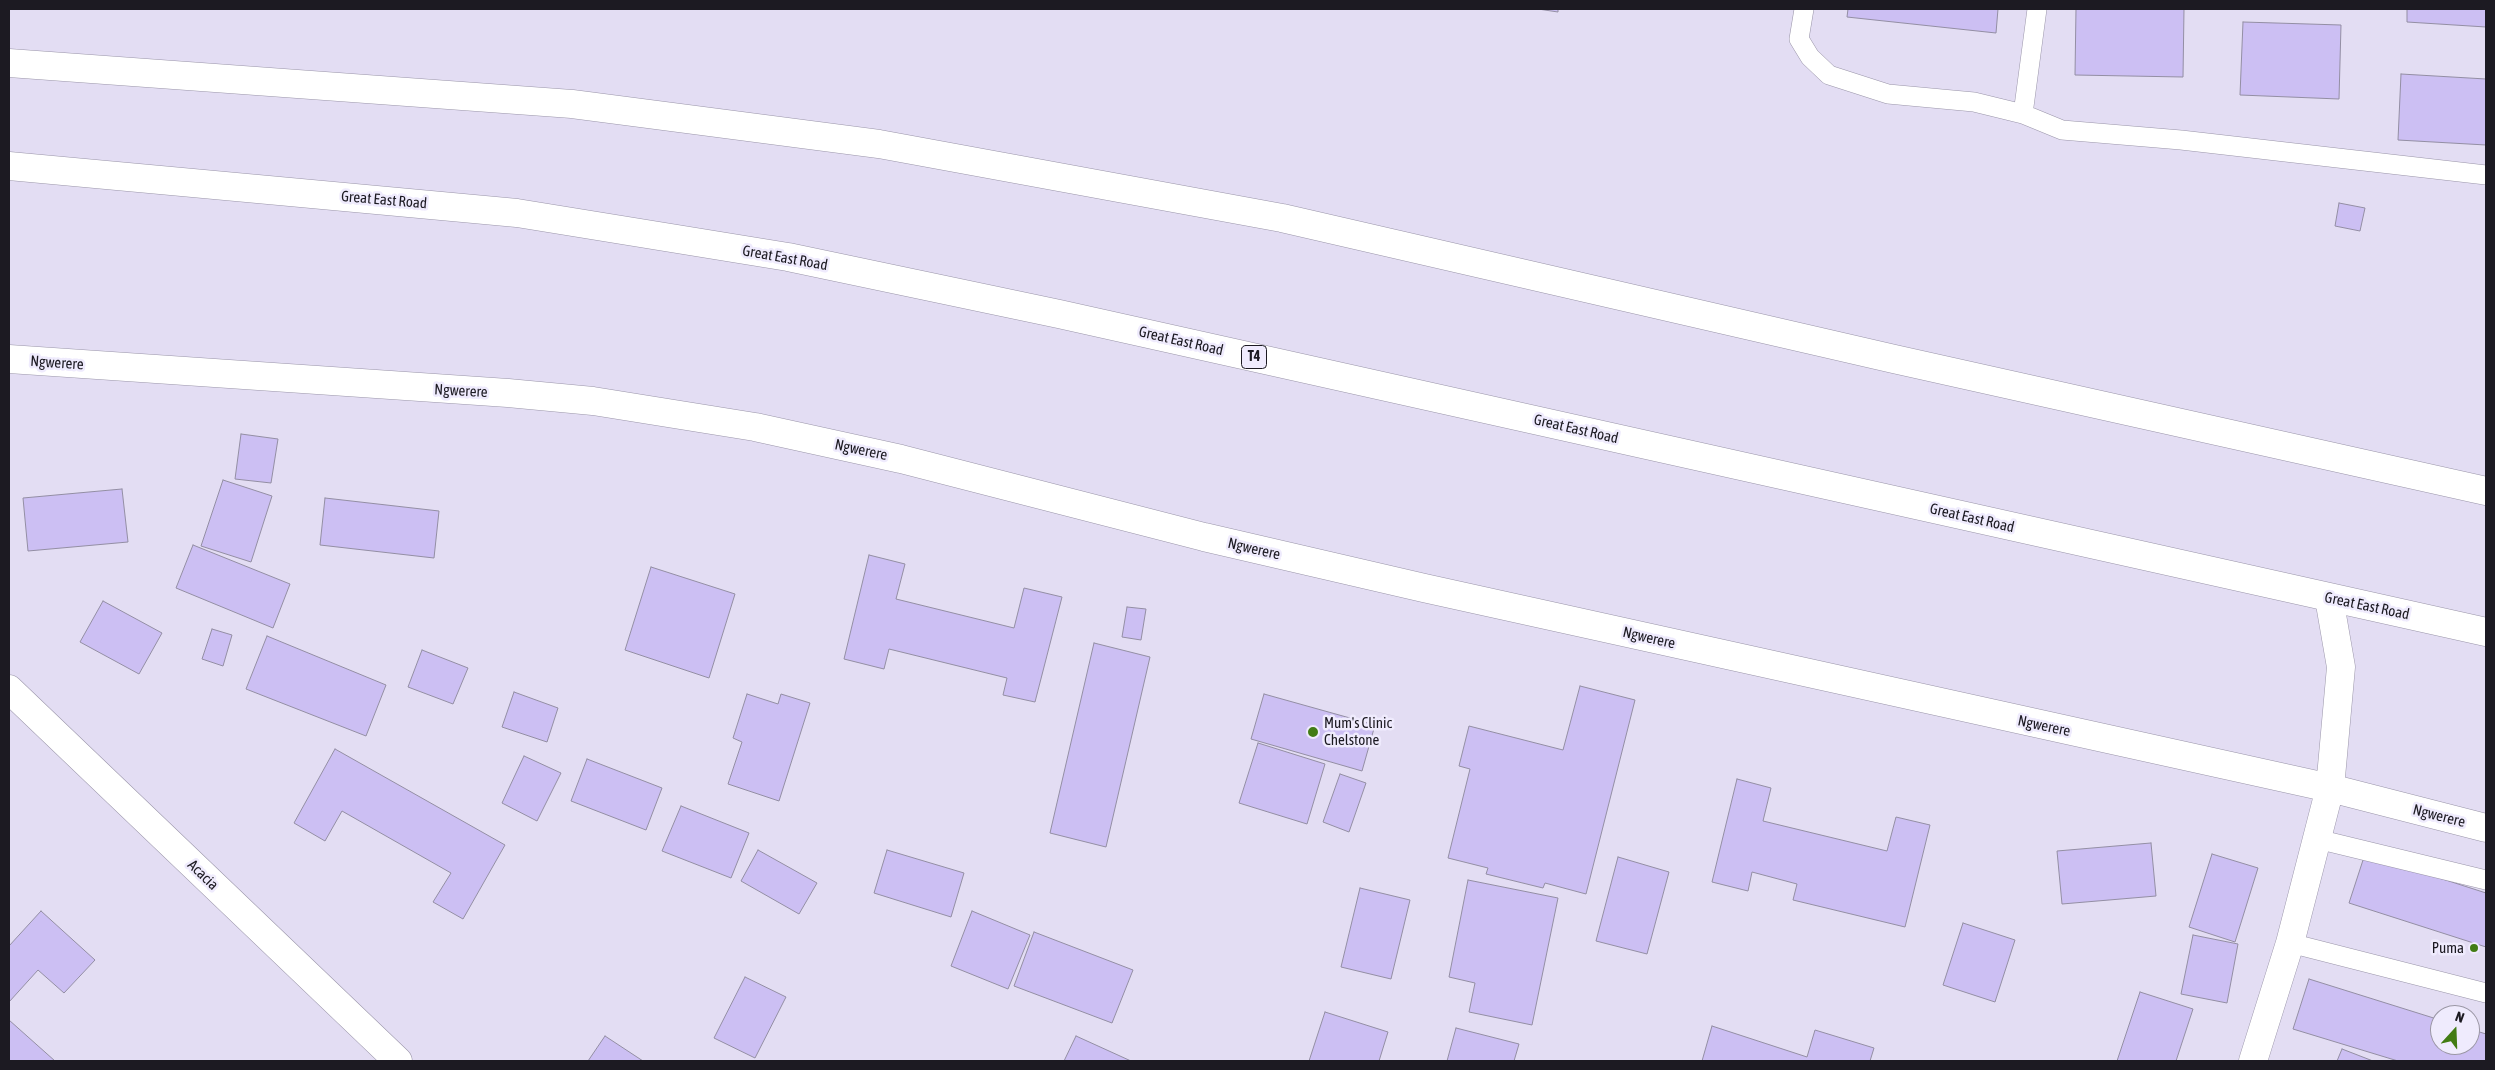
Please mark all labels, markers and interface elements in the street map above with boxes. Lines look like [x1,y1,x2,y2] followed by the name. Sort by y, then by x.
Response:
[340,187,428,213] street label: Great East Road
[741,242,829,274] street label: Great East Road
[1137,323,1225,359] street label: Great East Road
[1242,346,1266,368] road number: T4
[30,352,84,374] street label: Ngwerere
[434,381,488,401] street label: Ngwerere
[1532,411,1620,447] street label: Great East Road
[833,436,889,464] street label: Ngwerere
[1928,500,2016,536] street label: Great East Road
[1226,534,1282,564] street label: Ngwerere
[2323,588,2411,624] street label: Great East Road
[1621,623,1677,653] street label: Ngwerere
[2016,712,2072,740] street label: Ngwerere
[1324,714,1392,749] place label: Mum's Clinic Chelstone
[1306,725,1320,739] marker: Mum's Clinic Chelstone
[2411,801,2467,831] street label: Ngwerere
[184,856,222,894] street label: Acacia
[2432,939,2464,957] place label: Puma
[2468,942,2480,954] marker: Puma
[2430,1005,2480,1055] north arrow
[2453,1008,2466,1026] text: N

